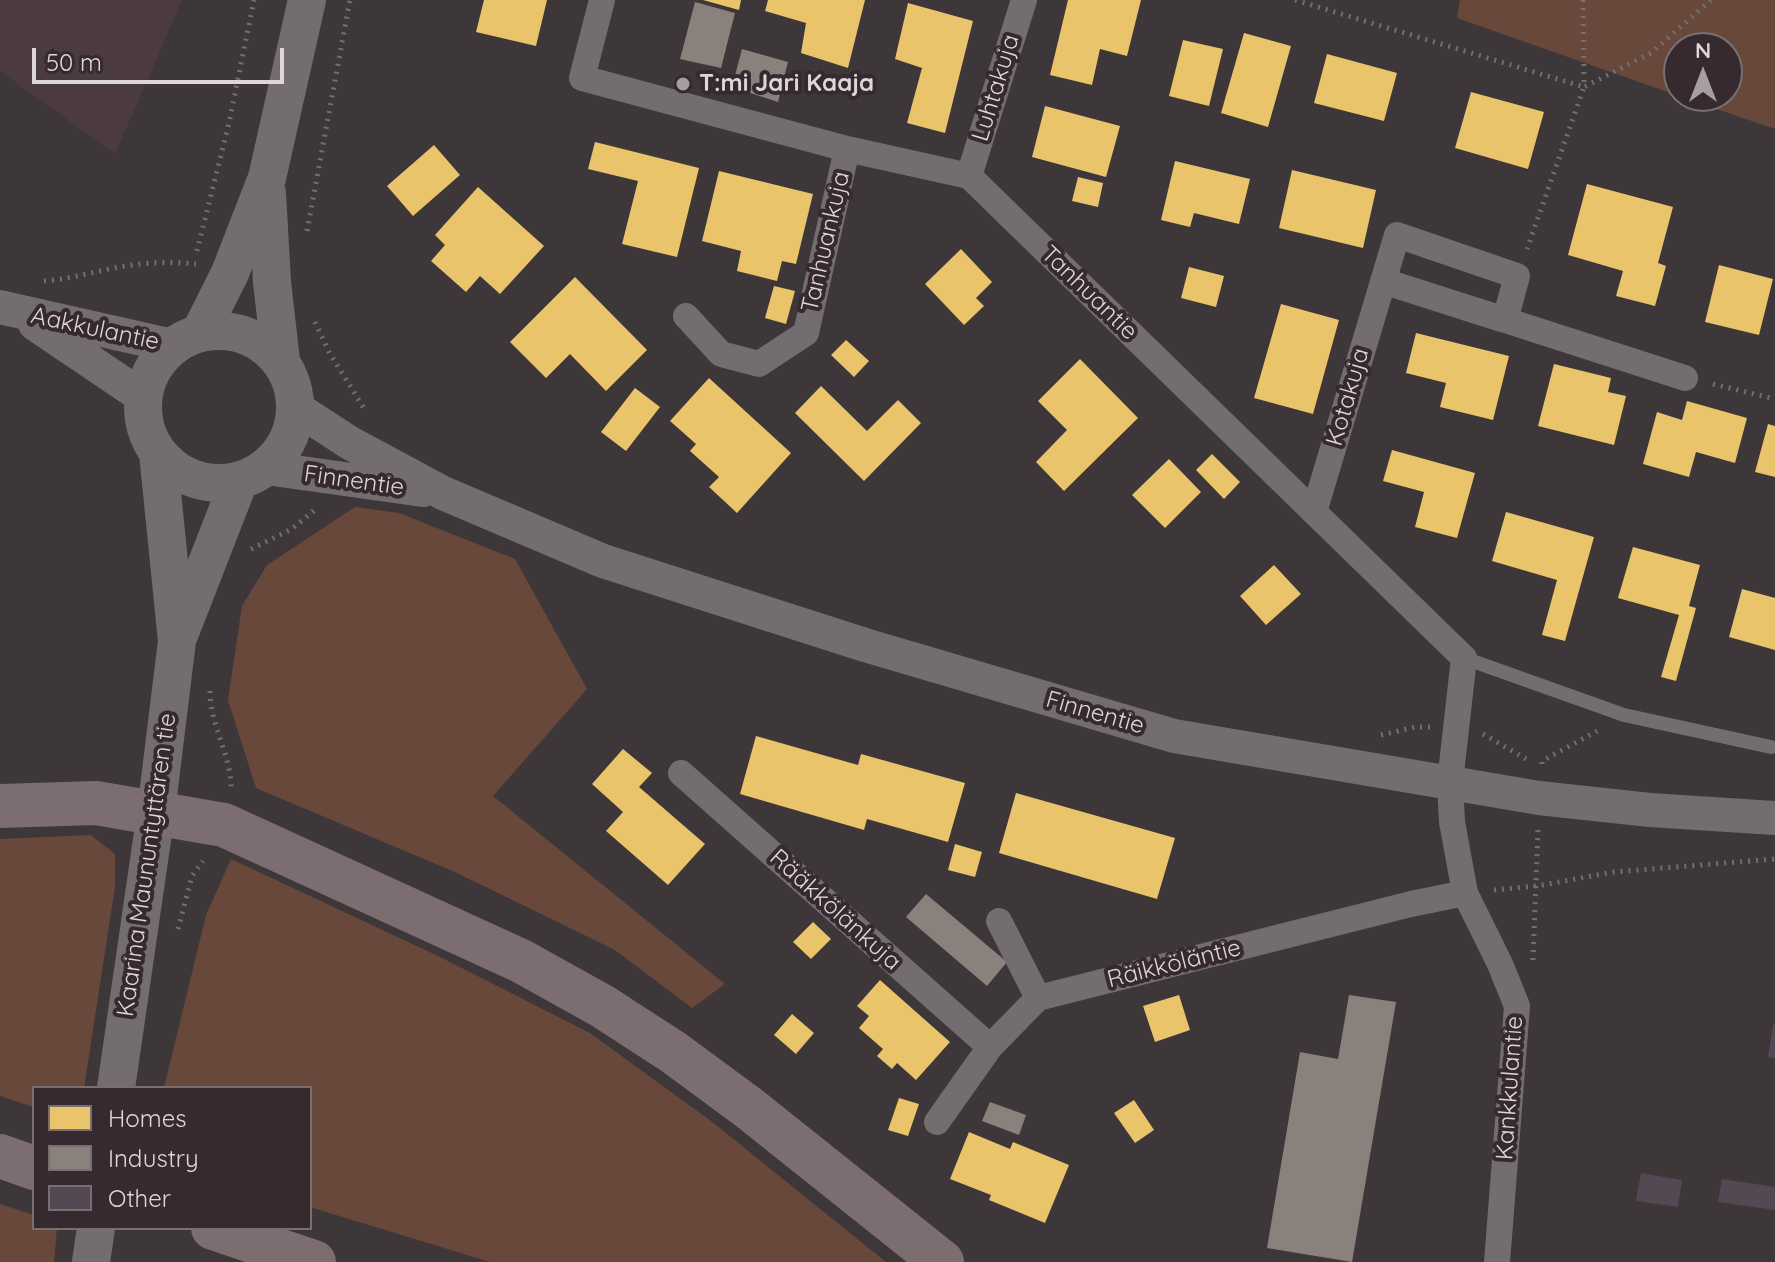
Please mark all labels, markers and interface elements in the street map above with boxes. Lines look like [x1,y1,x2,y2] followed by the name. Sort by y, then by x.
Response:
[966,31,1026,145] street label: Luhtakuja
[36,32,288,82] scale bar
[1663,32,1743,112] north arrow
[1695,36,1711,64] text: N
[46,47,102,77] text: 50 m
[699,70,874,98] place label: T:mi Jari Kaaja
[674,75,692,93] marker: T:mi Jari Kaaja
[796,169,856,315] street label: Tanhuankuja
[1035,240,1143,346] street label: Tanhuantie
[28,301,162,357] street label: Aakkulantie
[1320,345,1376,449] street label: Kotakuja
[302,460,406,502] street label: Finnentie
[1043,685,1147,741] street label: Finnentie
[111,711,183,1019] street label: Kaarina Maununtyttären tie
[763,843,907,977] street label: Rääkkölänkuja
[1104,933,1244,995] street label: Räikköläntie
[1491,1015,1529,1161] street label: Kankkulantie
[32,1086,312,1230] legend
[108,1103,186,1133] text: Homes
[108,1143,199,1173] text: Industry
[108,1183,171,1213] text: Other

